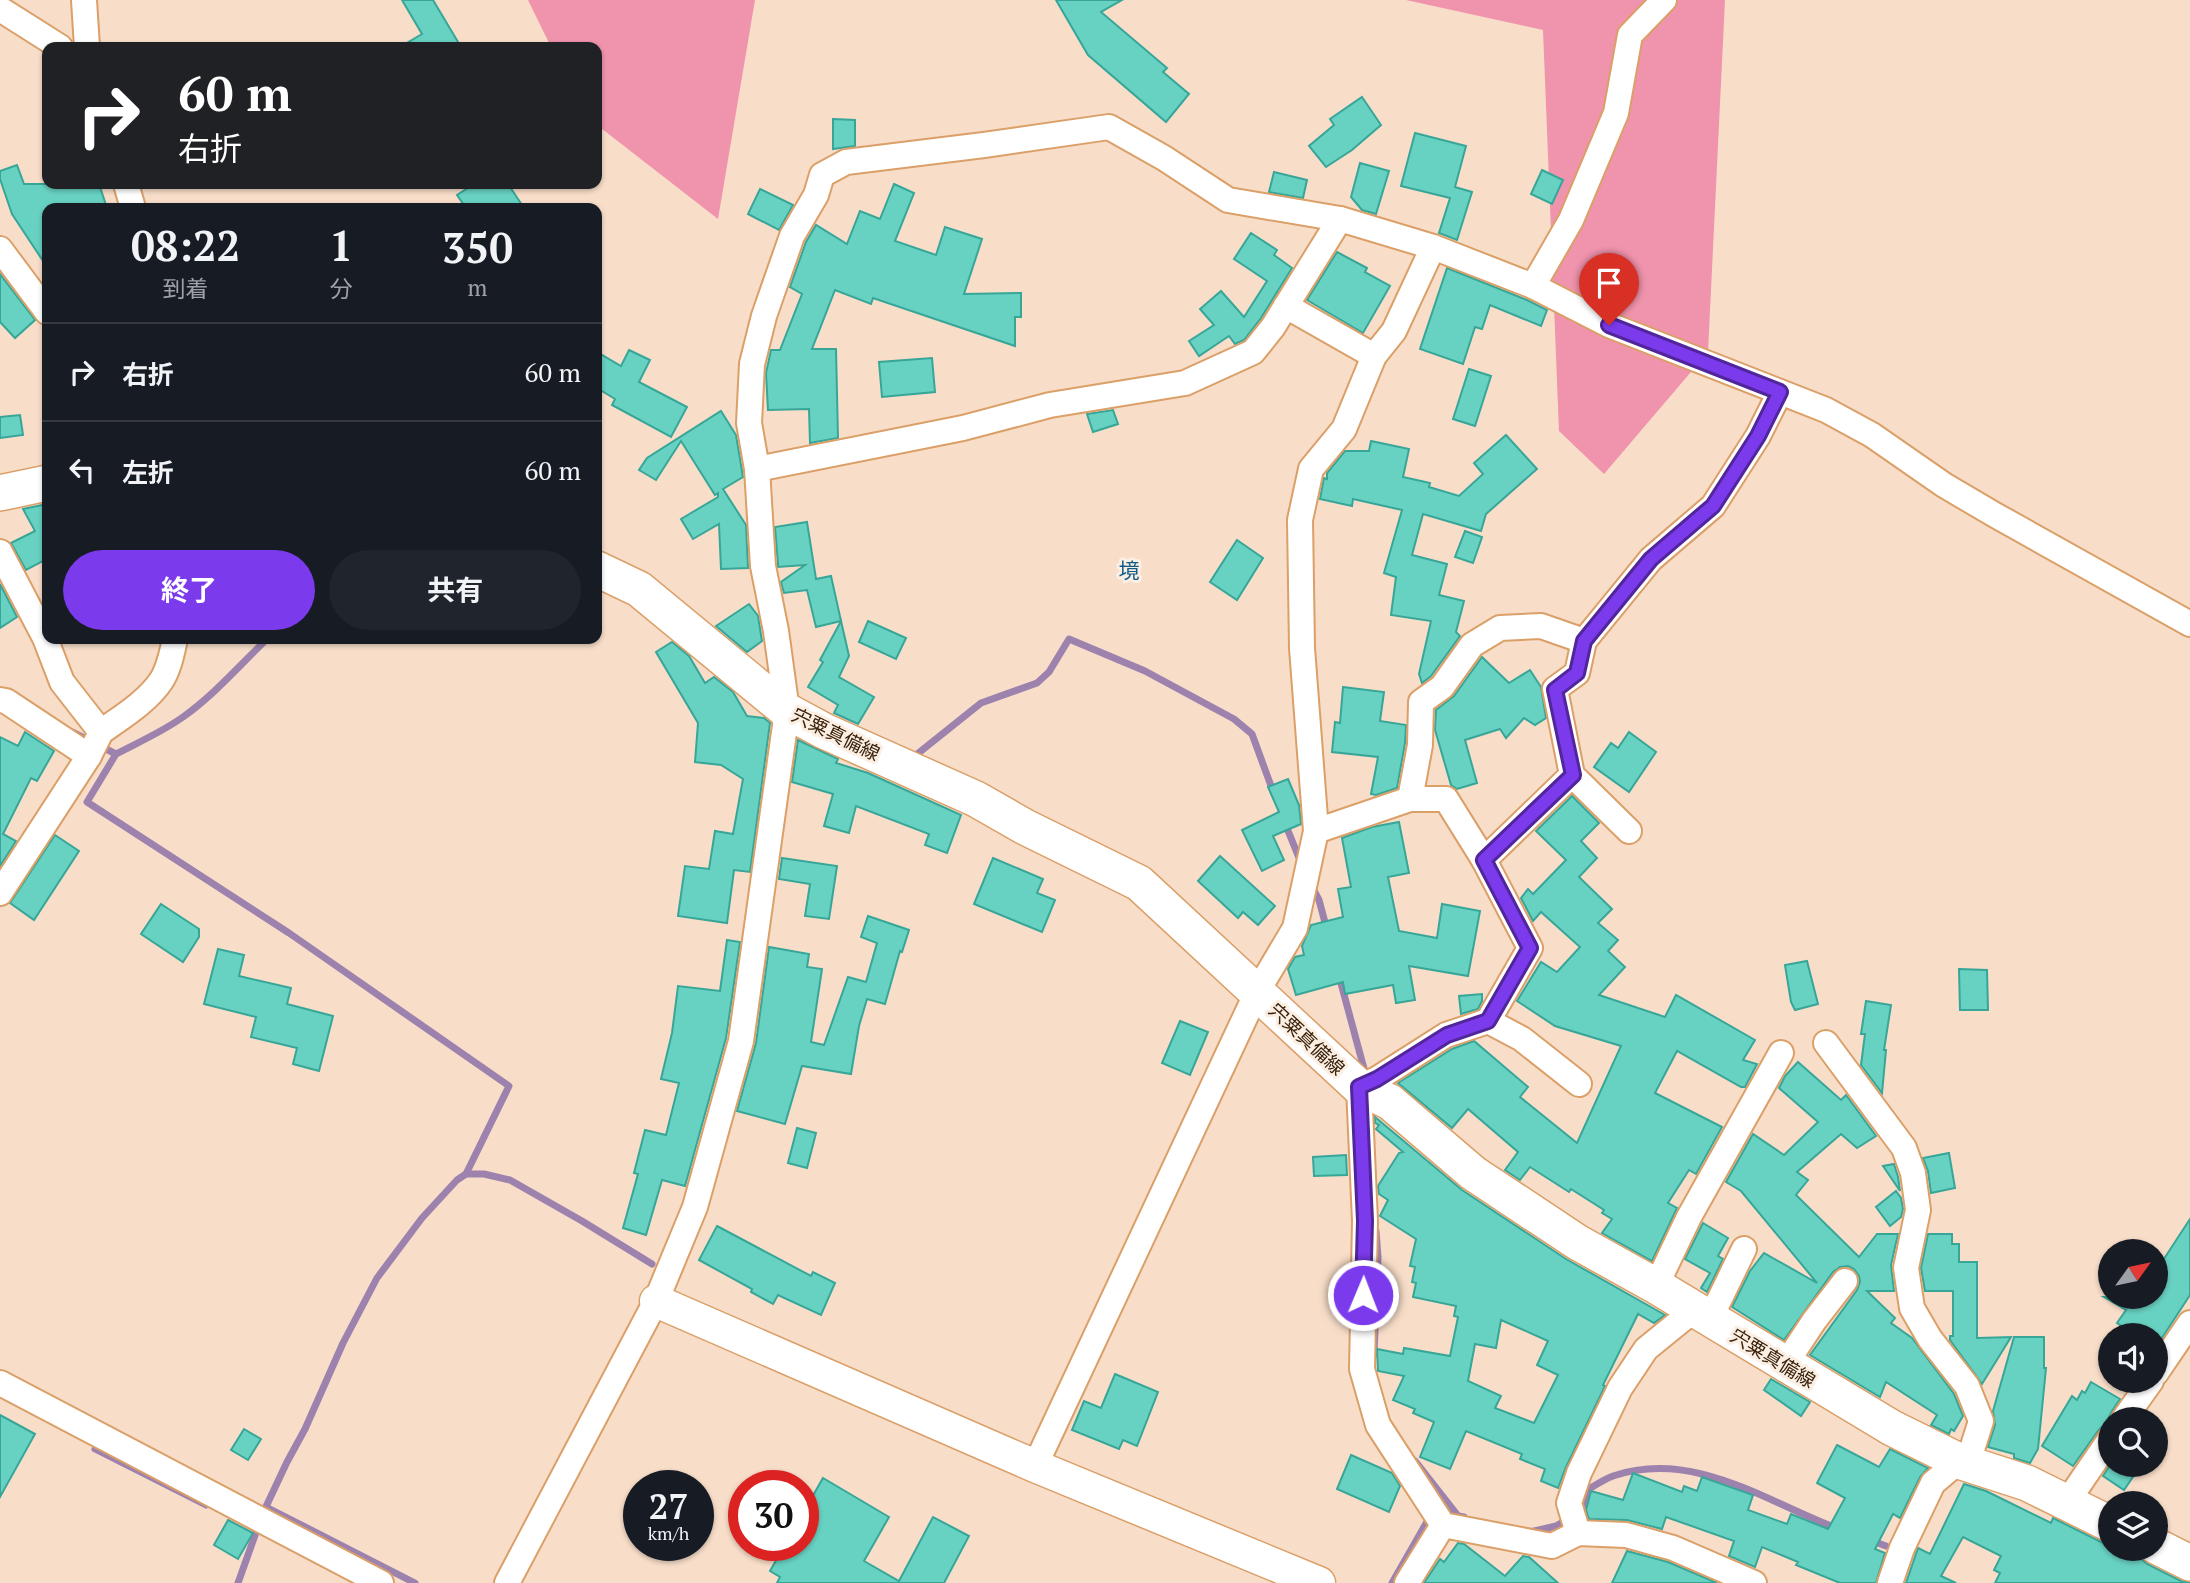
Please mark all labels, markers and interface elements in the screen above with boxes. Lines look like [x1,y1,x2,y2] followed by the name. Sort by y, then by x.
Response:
[178,60,292,125] text: 60 m
[63,70,154,161] icon: right
[178,127,242,169] text: 右折
[131,217,240,273] text: 08:22
[329,217,353,273] text: 1
[442,219,513,275] text: 350
[1579,253,1639,325] pin
[1590,264,1628,302] icon: arrive
[468,272,487,303] text: m
[163,273,209,304] text: 到着
[330,273,353,304] text: 分
[63,353,101,391] icon: right
[525,355,581,389] text: 60 m
[122,357,174,391] text: 右折
[63,451,101,489] icon: left
[525,453,581,487] text: 60 m
[122,455,174,489] text: 左折
[63,550,315,630] button: 終了
[329,550,581,630] button: 共有
[1119,556,1140,584] district label: 境
[788,701,884,766] street label: 宍粟真備線
[1264,997,1351,1080] street label: 宍粟真備線
[2098,1239,2168,1309] north arrow
[2098,1239,2168,1561] map controls
[1326,1258,1400,1332] position arrow
[1726,1322,1820,1393] street label: 宍粟真備線
[2098,1323,2168,1393] button: sound
[2098,1407,2168,1477] button: search
[728,1470,819,1561] speed limit sign: 30
[649,1483,688,1529] text: 27
[2098,1491,2168,1561] button: layers
[648,1521,689,1545] text: km/h

